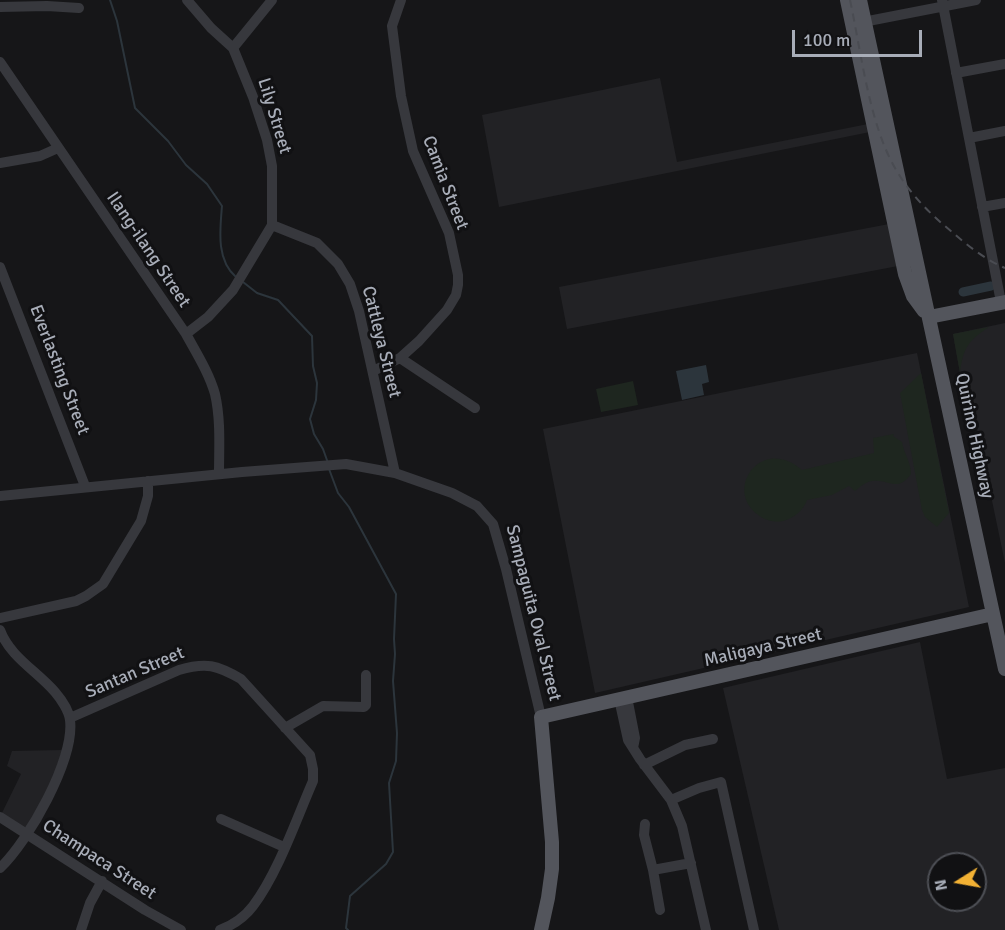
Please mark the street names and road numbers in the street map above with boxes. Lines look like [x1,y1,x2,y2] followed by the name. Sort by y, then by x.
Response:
[252,75,296,157] street label: Lily Street
[417,133,473,233] street label: Camia Street
[101,188,195,312] street label: Ilang-ilang Street
[357,284,405,400] street label: Cattleya Street
[24,302,94,438] street label: Everlasting Street
[950,371,998,501] street label: Quirino Highway
[501,523,565,703] street label: Sampaguita Oval Street
[702,624,824,672] street label: Maligaya Street
[82,643,188,703] street label: Santan Street
[38,815,160,905] street label: Champaca Street

